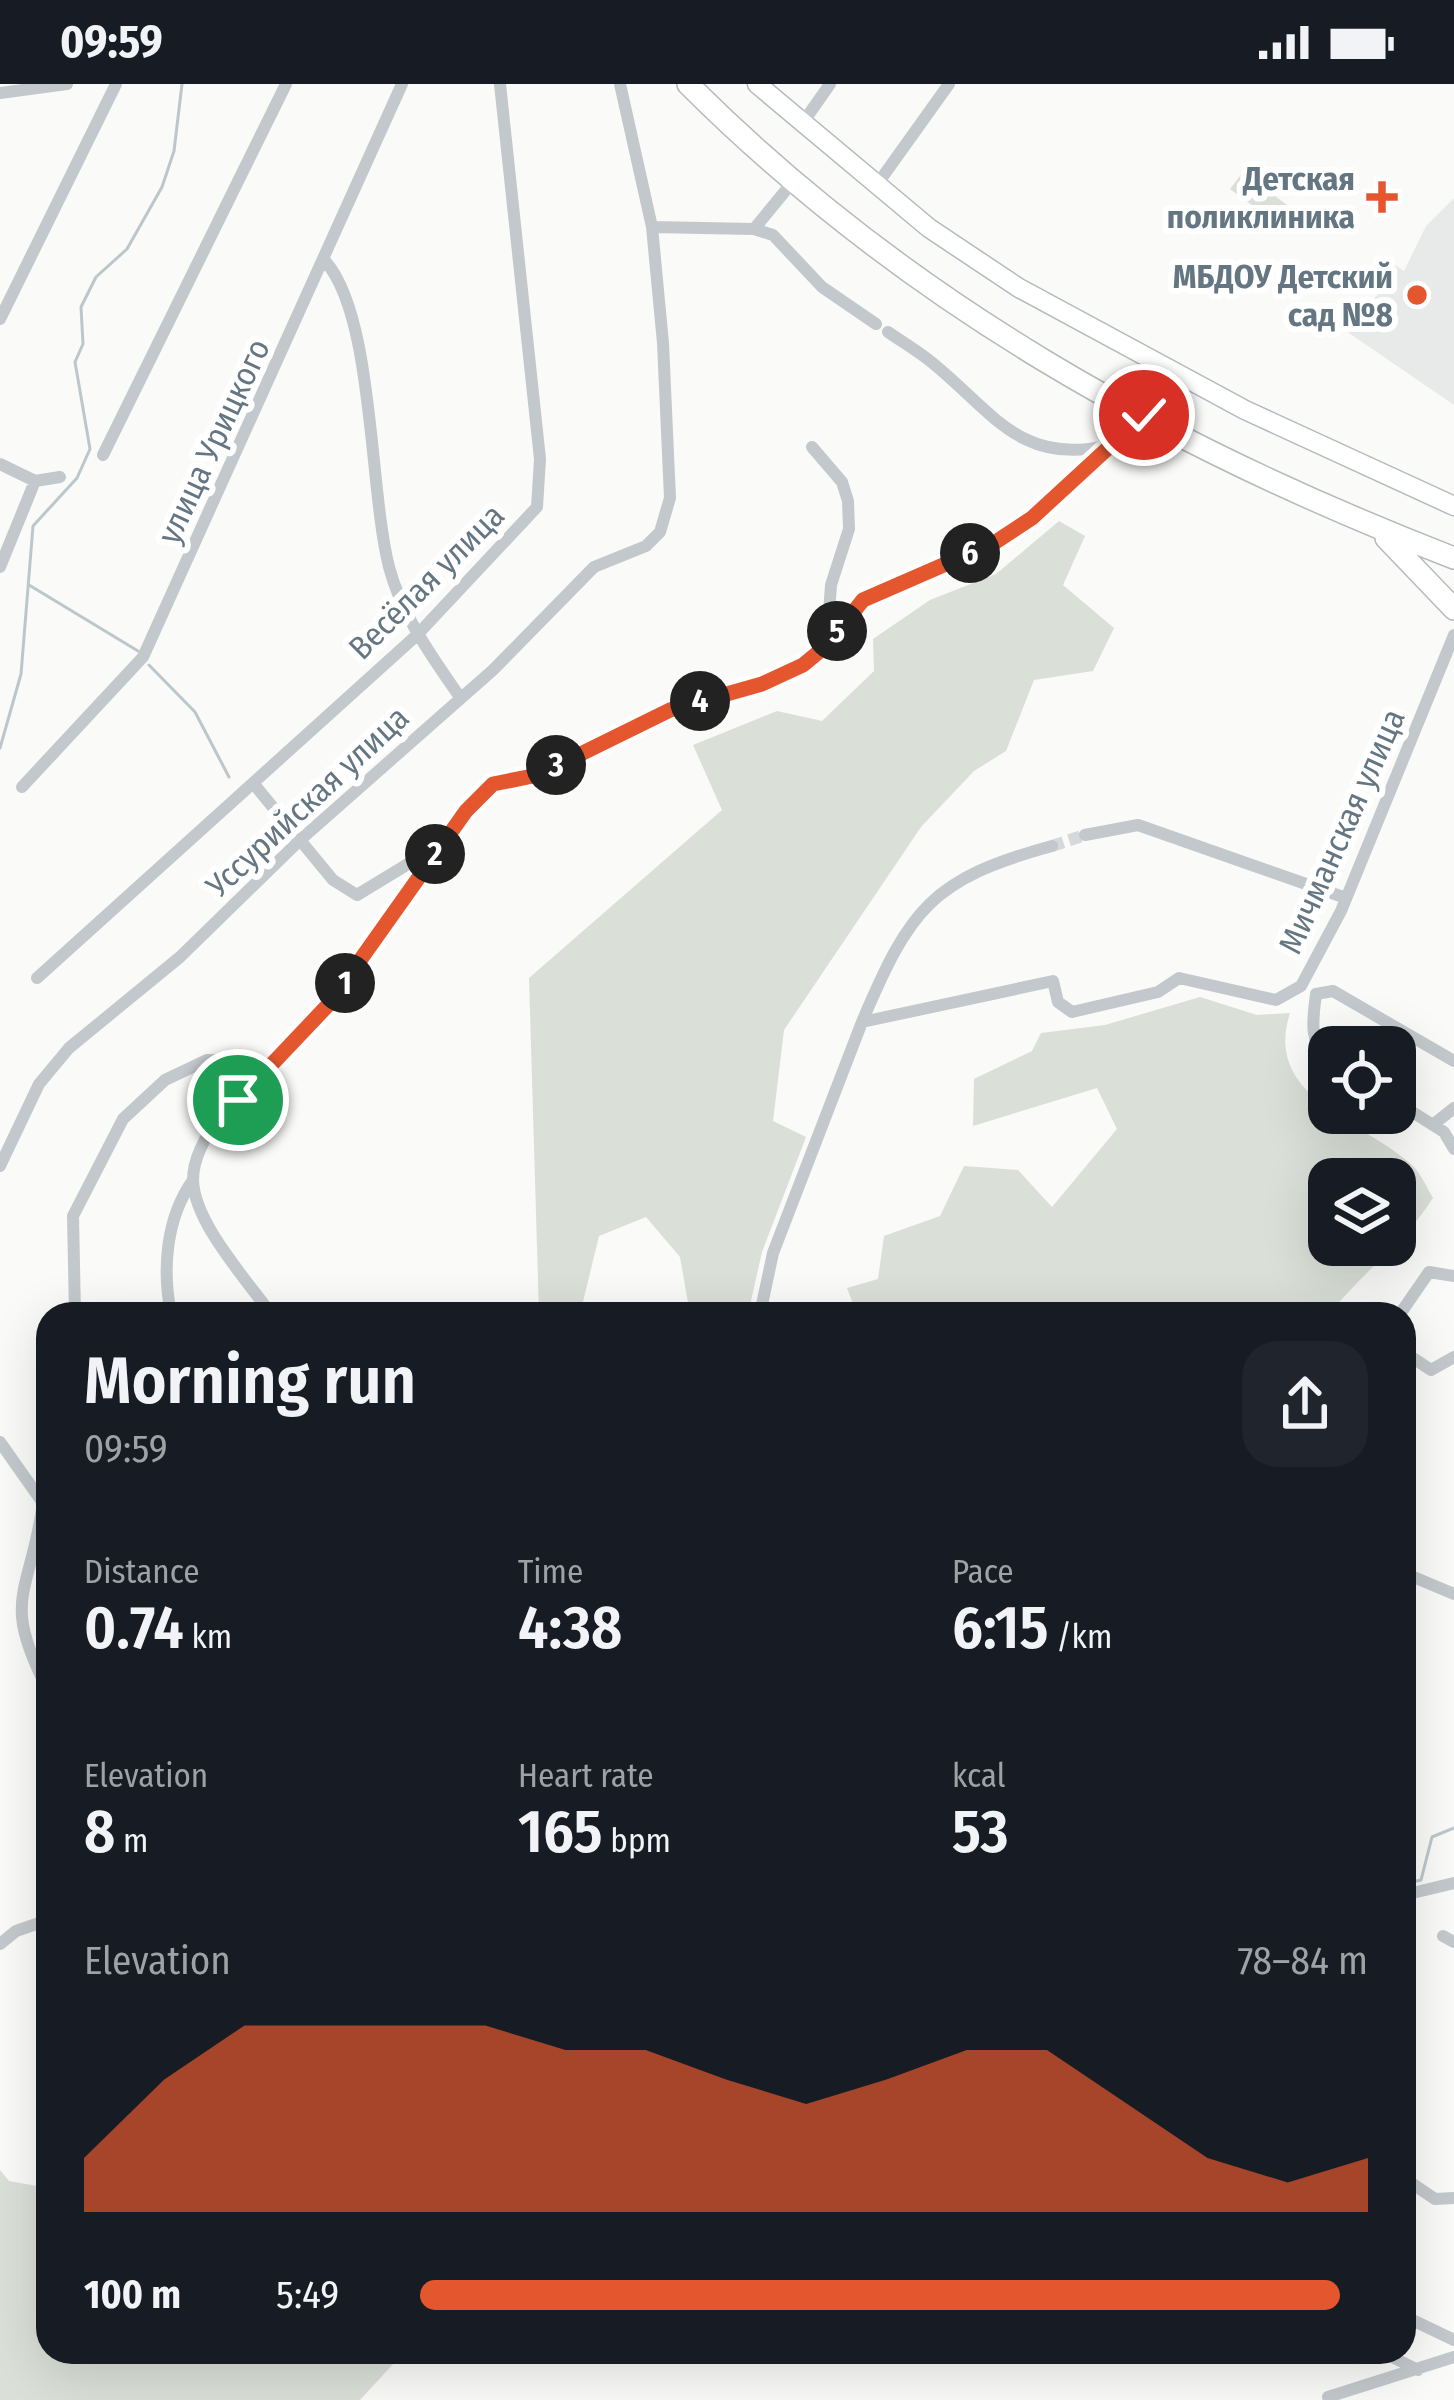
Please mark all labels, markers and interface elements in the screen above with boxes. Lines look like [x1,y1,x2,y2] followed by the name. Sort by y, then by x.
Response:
[60,15,163,69] text: 09:59
[1167,159,1355,237] place label: Детская поликлиника
[1366,181,1398,213] marker: Детская поликлиника
[1173,257,1393,335] place label: МБДОУ Детский сад №8
[1404,282,1430,308] marker: МБДОУ Детский сад №8
[149,333,279,550] street label: улица Урицкого
[1093,364,1195,466] pin
[1111,382,1177,448] icon: check
[341,496,513,668] street label: Весёлая улица
[940,523,1000,583] pin: 6
[961,533,979,573] text: 6
[807,601,867,661] pin: 5
[829,611,845,651] text: 5
[670,671,730,731] pin: 4
[692,681,708,721] text: 4
[197,698,417,906] street label: Уссурийская улица
[1270,703,1414,960] street label: Мичманская улица
[526,735,586,795] pin: 3
[548,745,564,785] text: 3
[405,824,465,884] pin: 2
[427,834,443,874] text: 2
[315,953,375,1013] pin: 1
[338,963,352,1003] text: 1
[1308,1026,1416,1266] map controls
[1308,1026,1416,1134] button: locate
[187,1049,289,1151] pin
[205,1067,271,1133] icon: arrive
[1308,1158,1416,1266] button: layers
[84,1341,416,1420] text: Morning run
[1242,1341,1368,1467] button: share
[84,1426,168,1472] text: 09:59
[84,1552,200,1592] text: Distance
[518,1552,583,1592] text: Time
[952,1552,1014,1592] text: Pace
[84,1592,184,1664] text: 0.74
[518,1592,622,1664] text: 4:38
[952,1592,1048,1664] text: 6:15
[184,1617,232,1657] text: km
[1048,1617,1112,1657] text: /km
[84,1756,208,1796] text: Elevation
[518,1756,654,1796] text: Heart rate
[952,1756,1005,1796] text: kcal
[84,1796,115,1868] text: 8
[518,1796,603,1868] text: 165
[952,1796,1009,1868] text: 53
[115,1821,148,1861] text: m
[603,1821,671,1861] text: bpm
[84,1938,231,1984] text: Elevation
[1237,1938,1368,1984] text: 78–84 m
[84,2272,181,2318] text: 100 m
[276,2272,339,2318] text: 5:49

